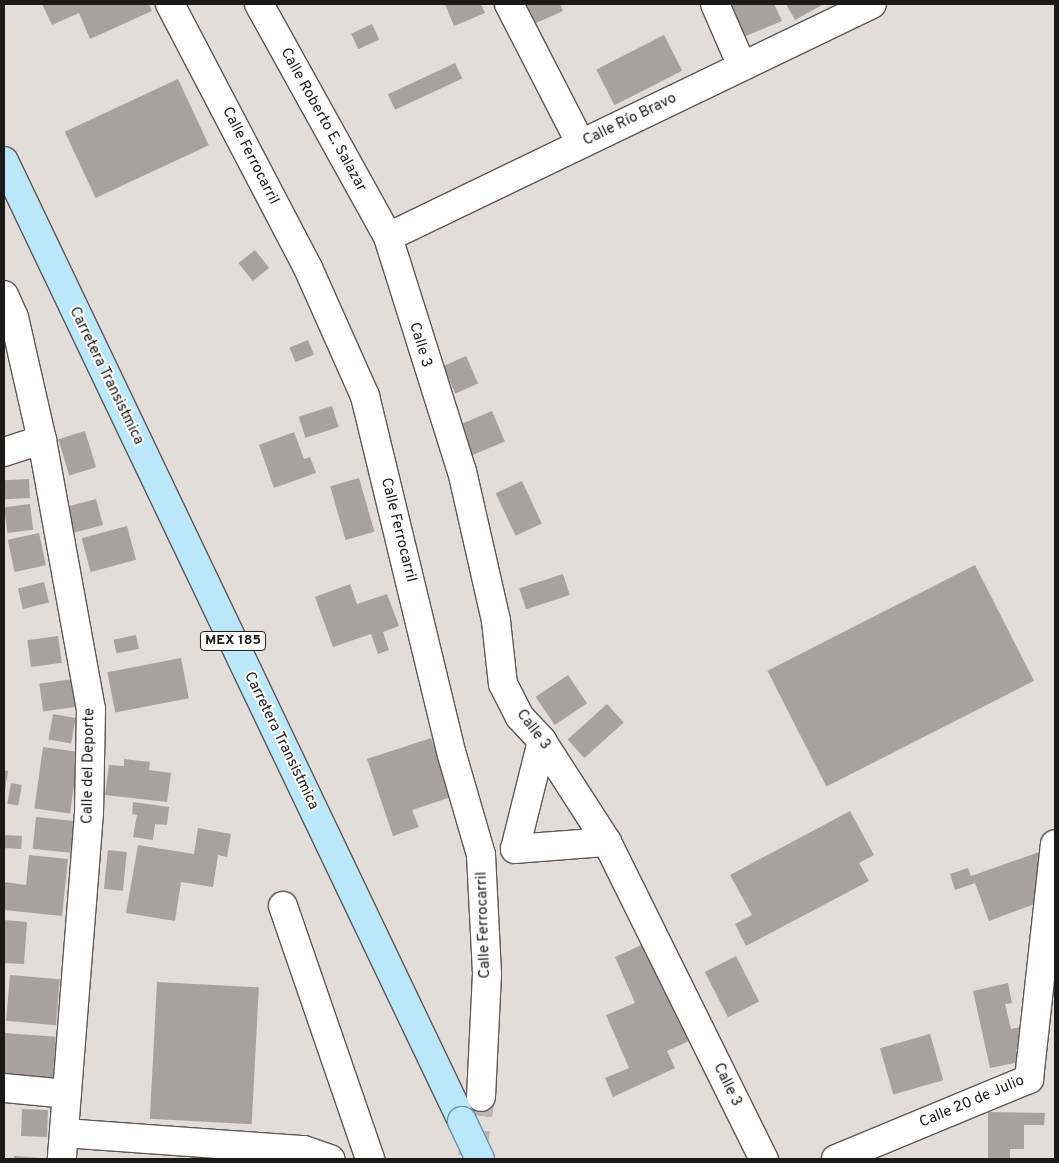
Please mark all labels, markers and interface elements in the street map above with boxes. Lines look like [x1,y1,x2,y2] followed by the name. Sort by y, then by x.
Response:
[276,45,370,195] street label: Calle Roberto E. Salazar
[580,90,680,150] street label: Calle Río Bravo
[218,104,282,208] street label: Calle Ferrocarril
[65,304,147,448] street label: Carretera Transistmica
[405,320,435,370] street label: Calle 3
[376,476,420,584] street label: Calle Ferrocarril
[199,630,267,652] road number: MEX 185
[240,669,322,813] street label: Carretera Transistmica
[512,706,554,754] street label: Calle 3
[79,708,99,824] street label: Calle del Deporte
[473,871,495,979] street label: Calle Ferrocarril
[709,1060,745,1110] street label: Calle 3
[917,1072,1027,1132] street label: Calle 20 de Julio

